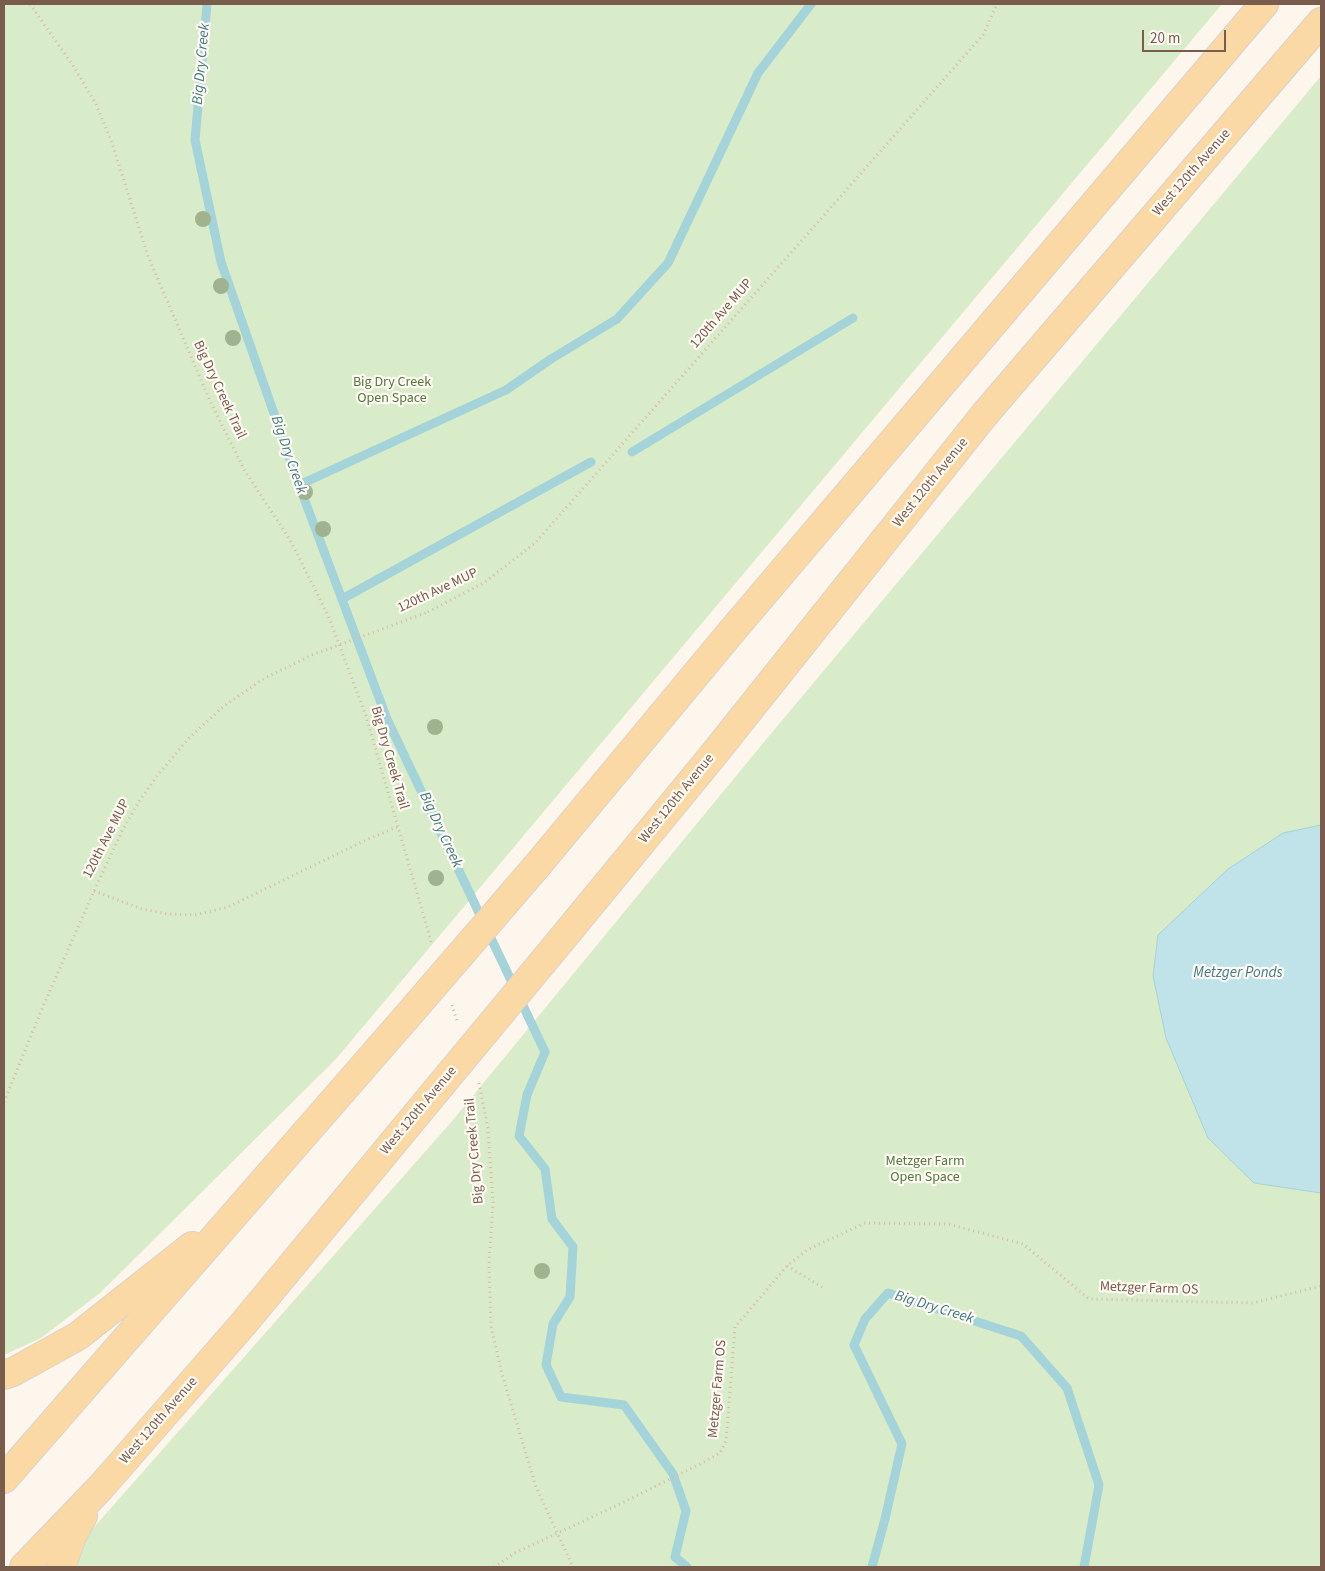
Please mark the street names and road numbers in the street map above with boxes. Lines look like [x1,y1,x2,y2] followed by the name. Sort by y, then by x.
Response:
[1149,126,1235,220] street label: West 120th Avenue
[687,276,757,352] street label: 120th Ave MUP
[189,338,249,442] street label: Big Dry Creek Trail
[890,435,972,531] street label: West 120th Avenue
[395,565,481,617] street label: 120th Ave MUP
[366,705,412,811] street label: Big Dry Creek Trail
[636,751,718,847] street label: West 120th Avenue
[80,796,134,882] street label: 120th Ave MUP
[377,1063,461,1159] street label: West 120th Avenue
[462,1097,488,1205] street label: Big Dry Creek Trail
[1099,1279,1199,1299] street label: Metzger Farm OS
[705,1339,731,1439] street label: Metzger Farm OS
[116,1374,202,1468] street label: West 120th Avenue

